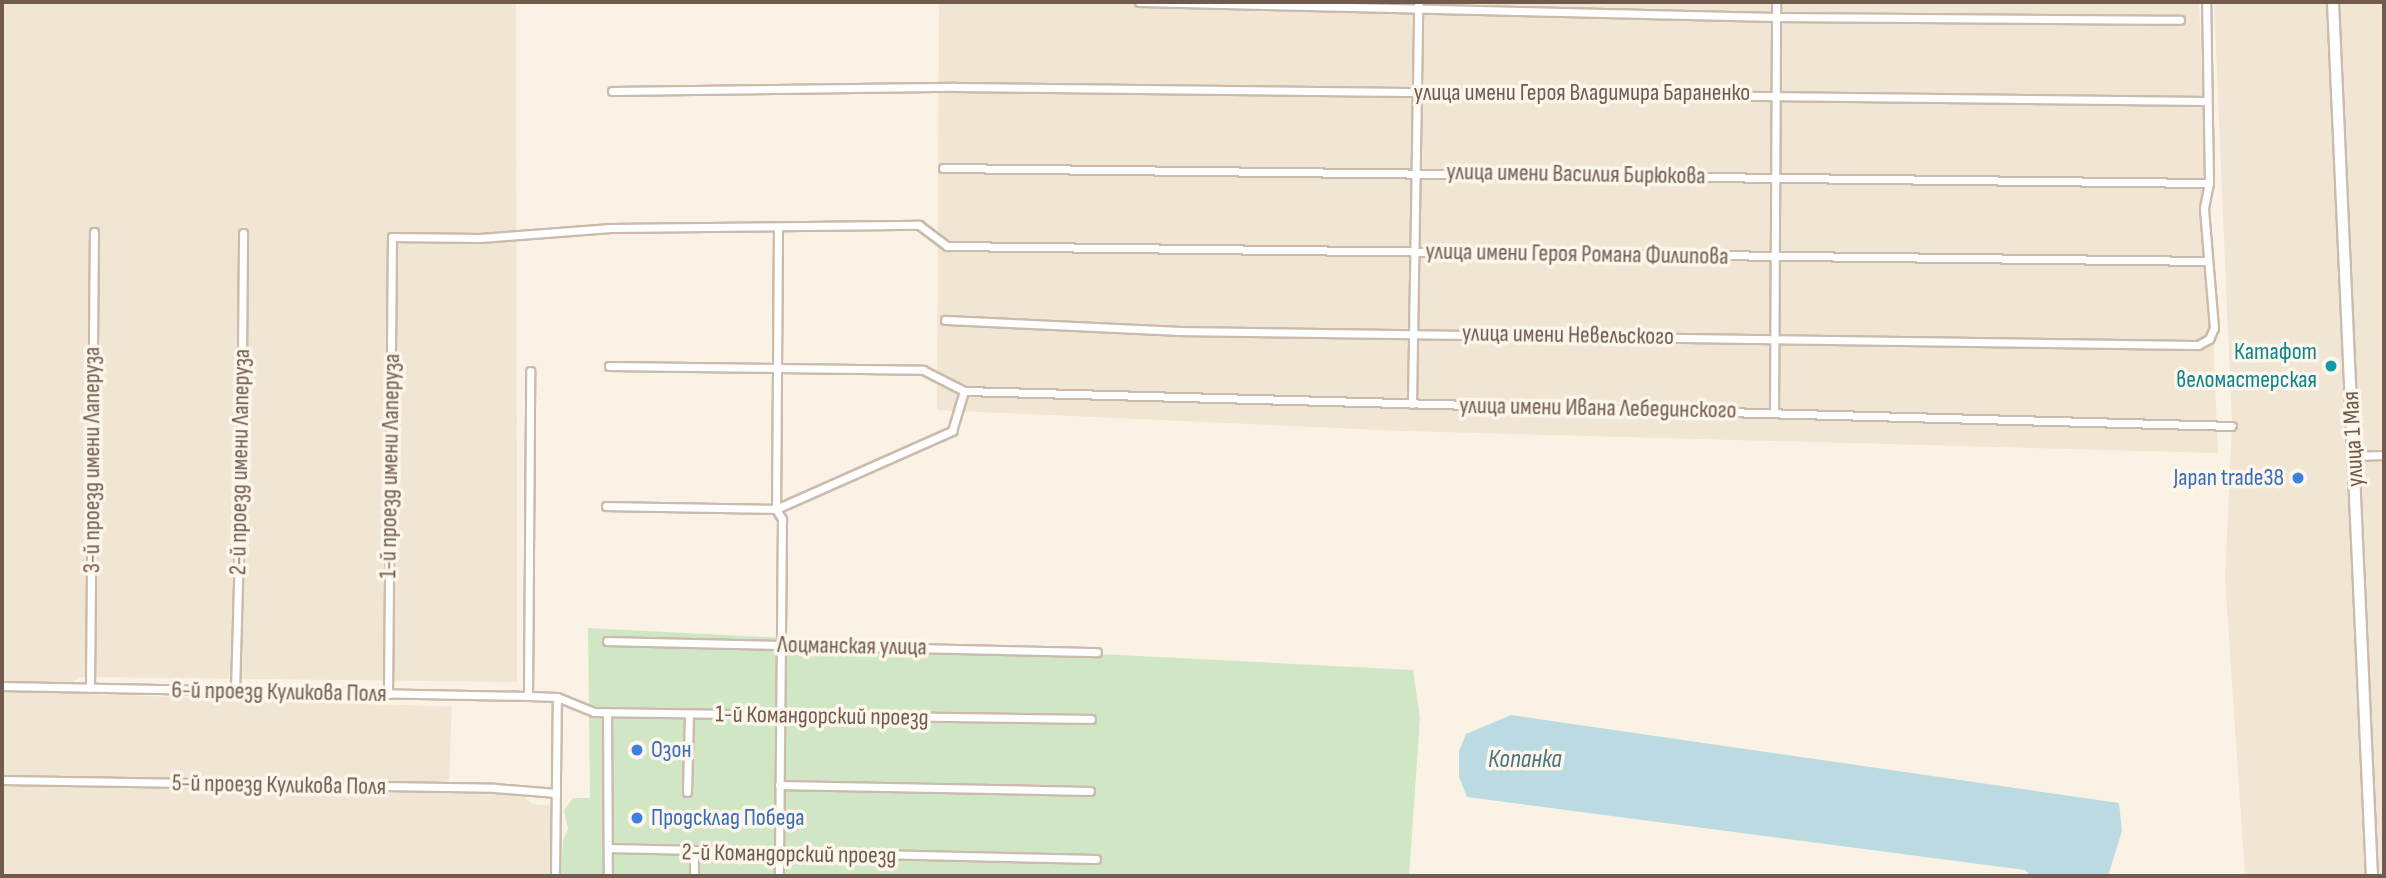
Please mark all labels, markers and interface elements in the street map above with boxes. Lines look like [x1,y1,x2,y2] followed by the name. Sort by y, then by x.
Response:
[1414,79,1750,107] street label: улица имени Героя Владимира Бараненко
[1446,157,1706,191] street label: улица имени Василия Бирюкова
[1425,237,1729,271] street label: улица имени Героя Романа Филипова
[1462,319,1674,351] street label: улица имени Невельского
[2176,338,2317,394] place label: Катафот веломастерская
[78,347,106,573] street label: 3-й проезд имени Лаперуза
[224,349,256,575] street label: 2-й проезд имени Лаперуза
[374,353,406,579] street label: 1-й проезд имени Лаперуза
[2323,358,2339,374] marker: Катафот веломастерская
[2336,390,2370,488] street label: улица 1 Мая
[1459,391,1737,425] street label: улица имени Ивана Лебединского
[2173,464,2284,492] place label: Japan trade38
[2290,470,2306,486] marker: Japan trade38
[777,630,927,662] street label: Лоцманская улица
[171,676,387,708] street label: 6-й проезд Куликова Поля
[715,700,929,732] street label: 1-й Командорский проезд
[651,736,691,764] place label: Озон
[629,742,645,758] marker: Озон
[1488,744,1562,776] water label: Копанка
[172,769,386,801] street label: 5-й проезд Куликова Поля
[651,804,805,832] place label: Продсклад Победа
[629,810,645,826] marker: Продсклад Победа
[681,838,897,870] street label: 2-й Командорский проезд

